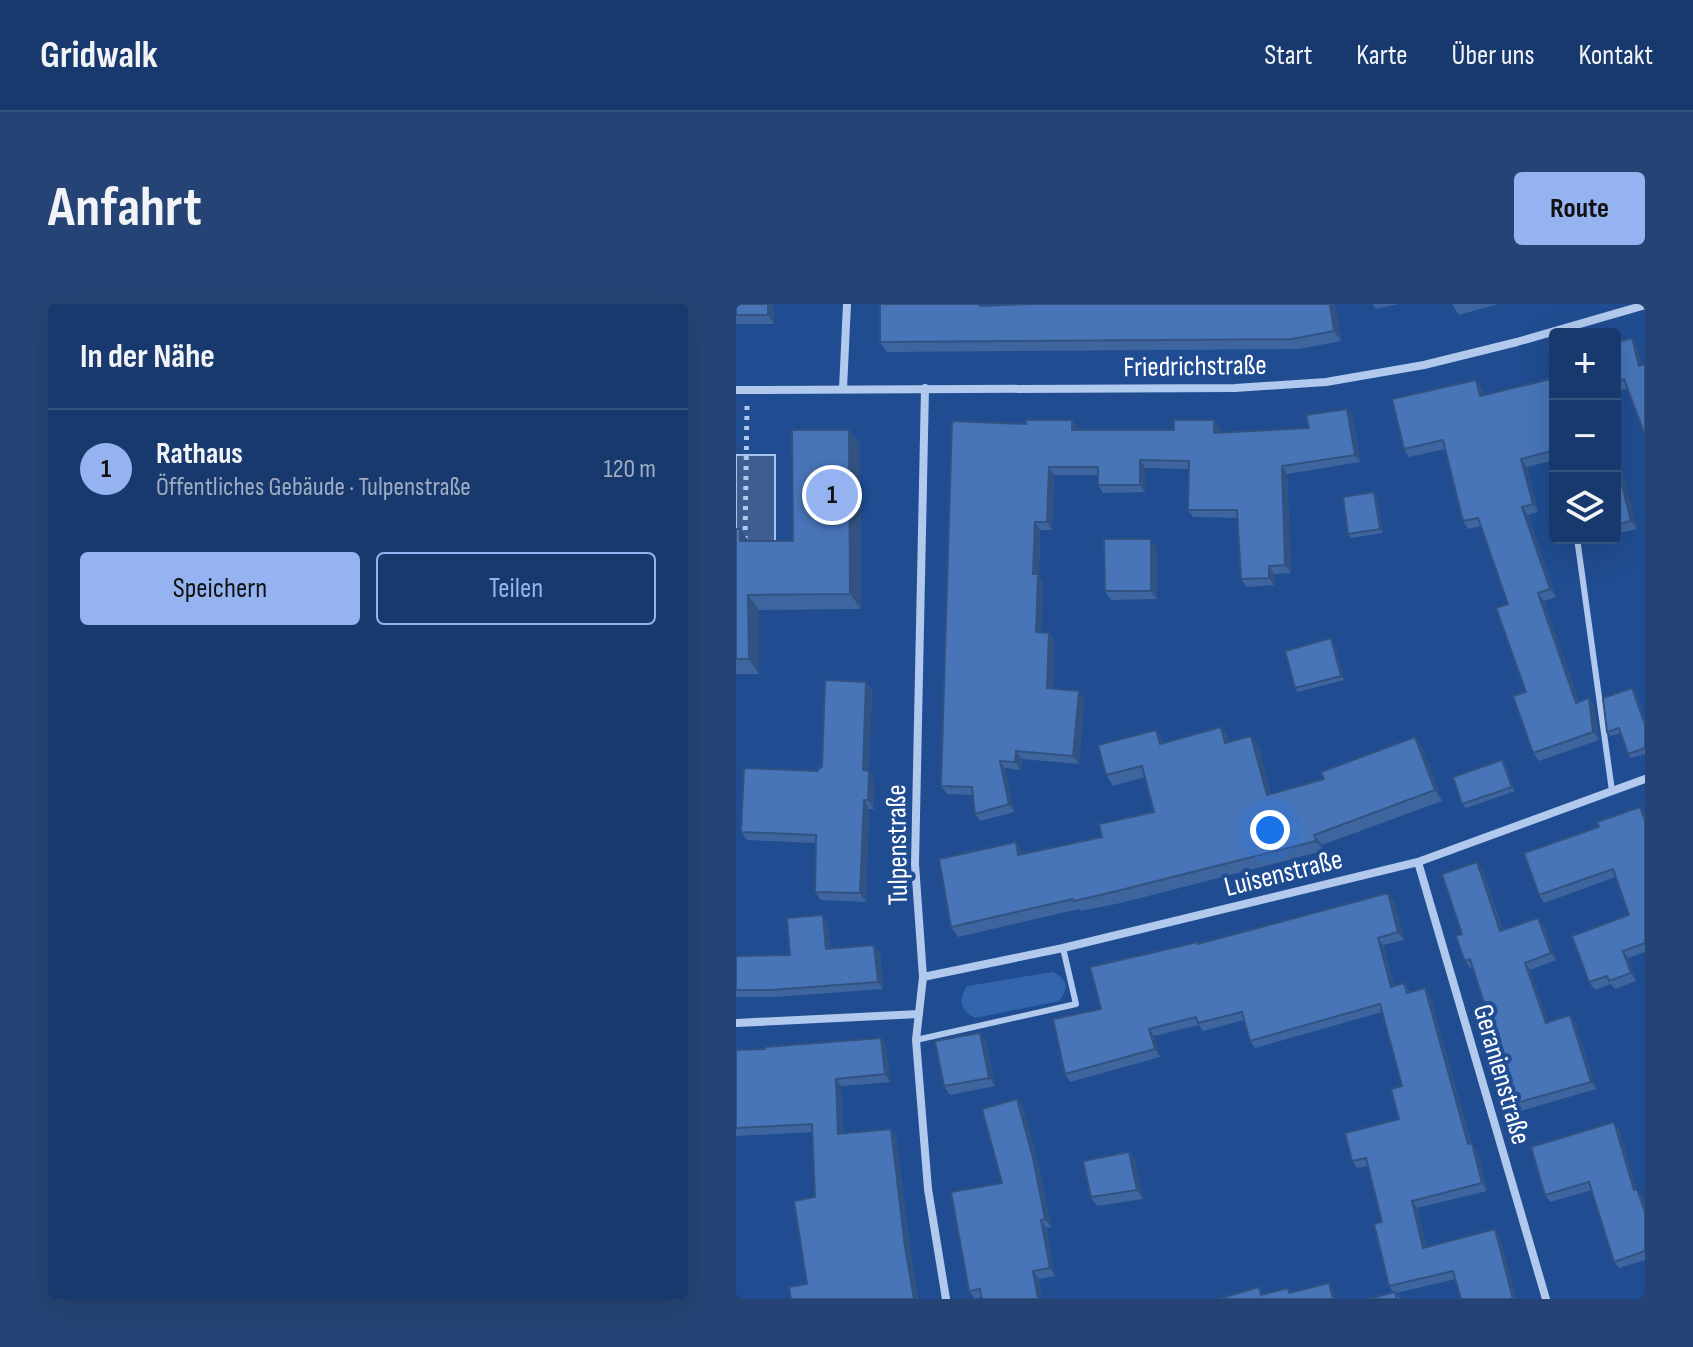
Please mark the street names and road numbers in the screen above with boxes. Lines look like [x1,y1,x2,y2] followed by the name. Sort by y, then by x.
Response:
[1123,349,1267,384] street label: Friedrichstraße
[880,784,915,906] street label: Tulpenstraße
[1221,843,1346,904] street label: Luisenstraße
[1466,1001,1537,1148] street label: Geranienstraße

